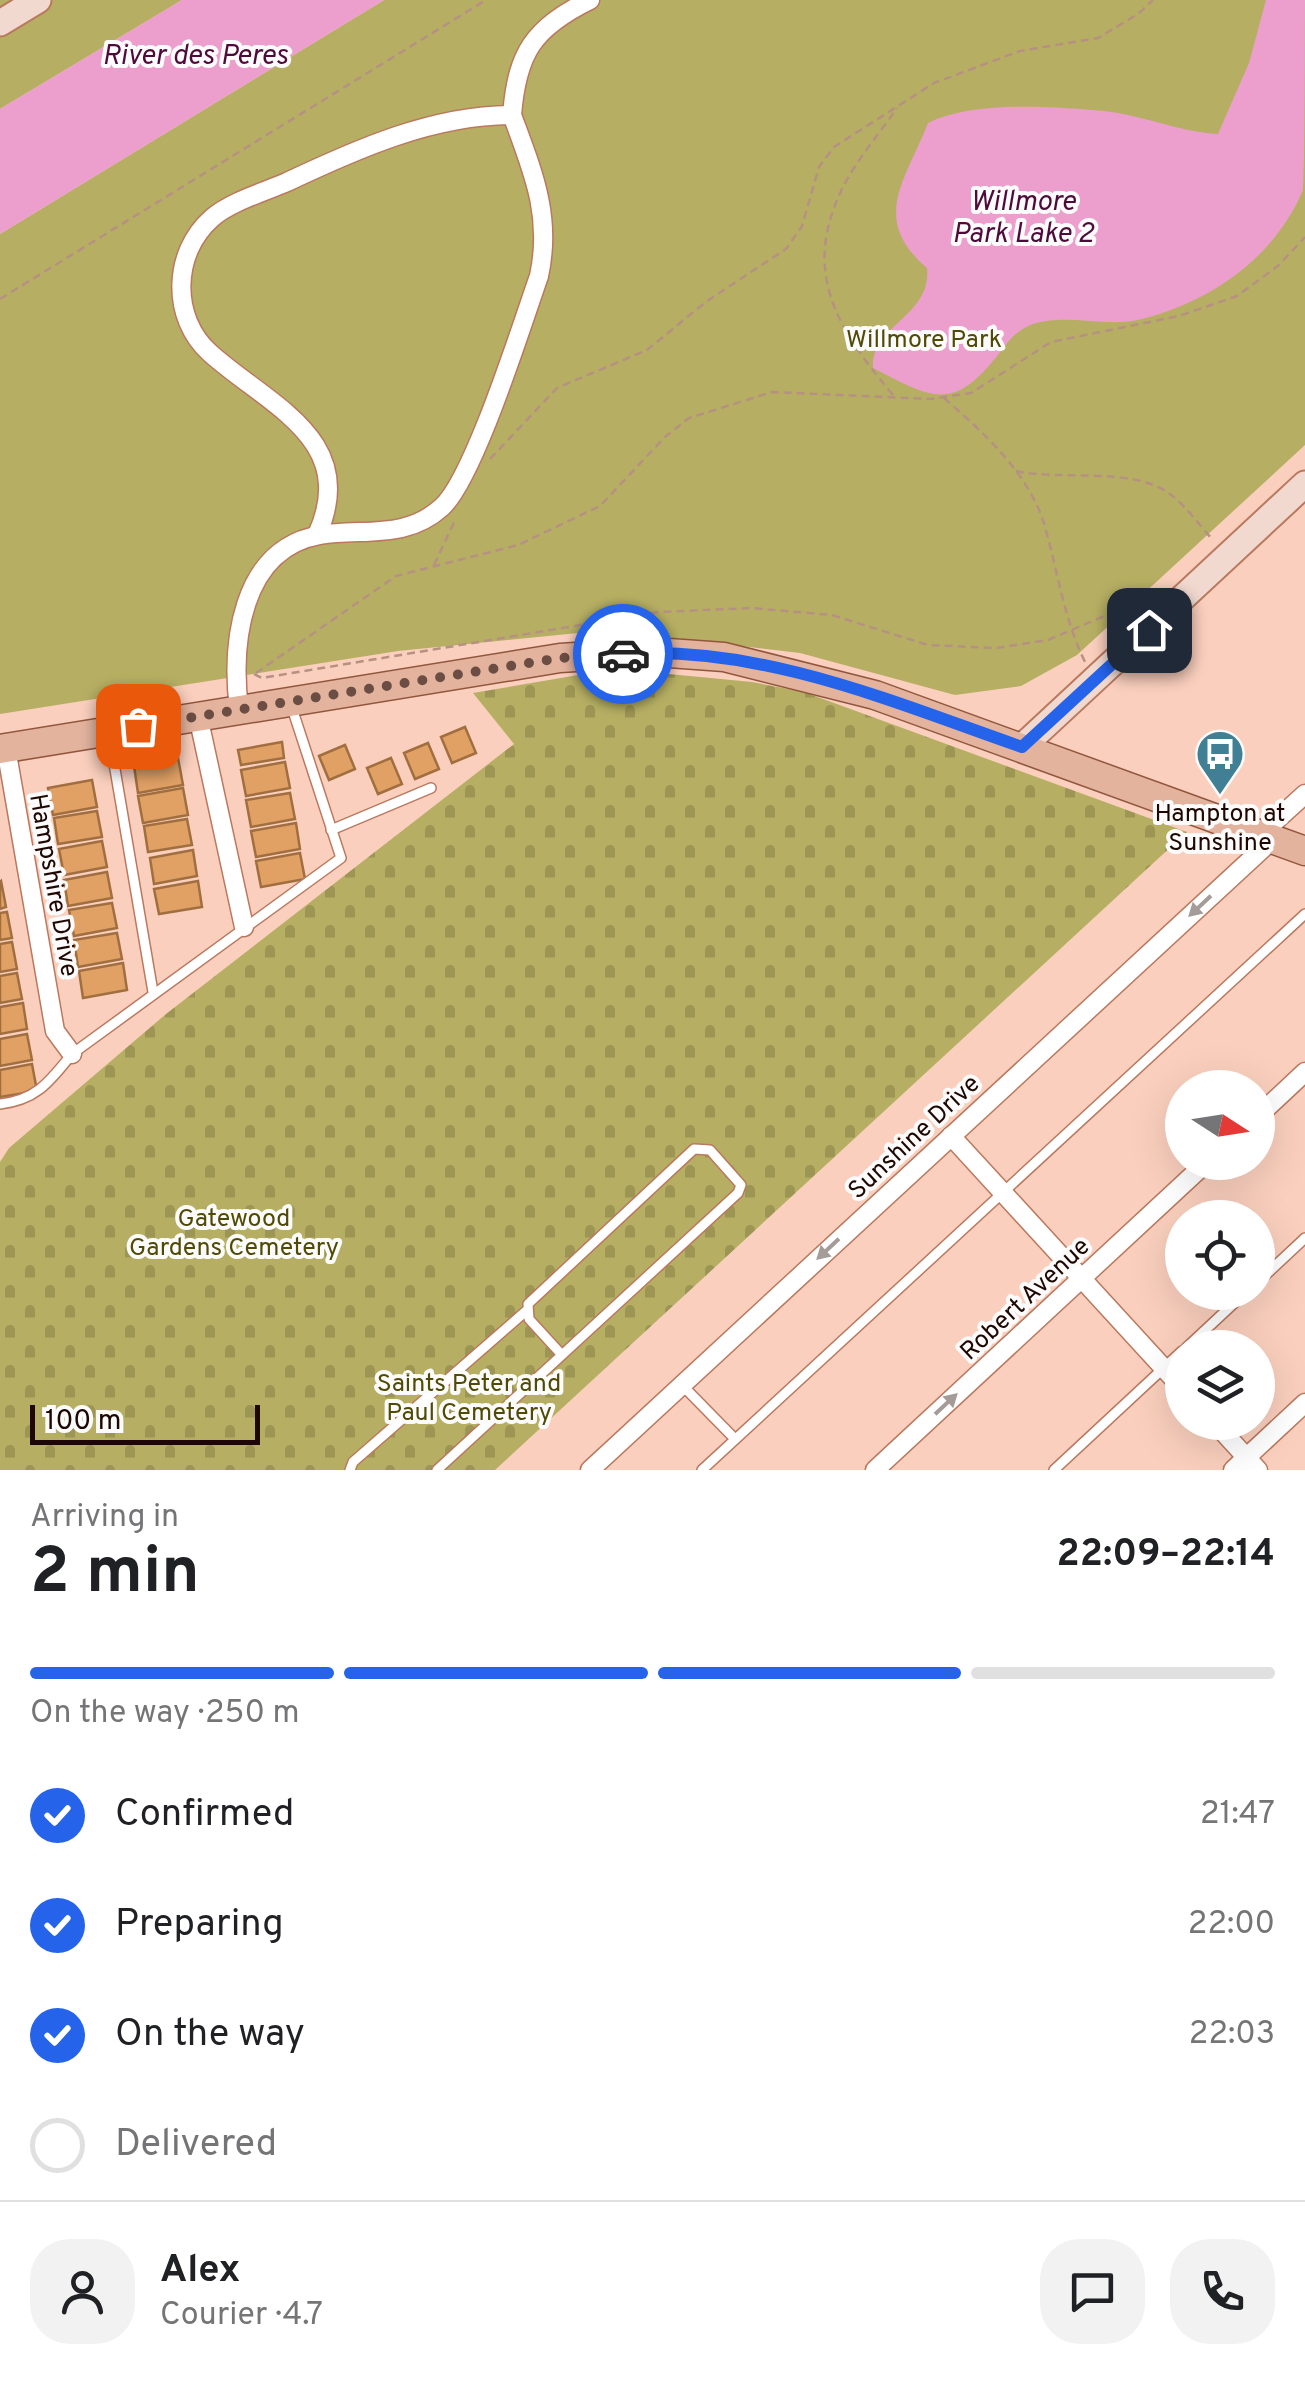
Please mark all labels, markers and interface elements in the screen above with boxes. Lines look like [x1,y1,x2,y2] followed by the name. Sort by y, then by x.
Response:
[102,39,288,75] water label: River des Peres
[952,185,1095,253] water label: Willmore Park Lake 2
[846,325,1002,357] park label: Willmore Park
[1107,588,1192,673] pin
[1122,603,1177,658] icon: home
[573,604,673,704] courier
[596,627,651,682] icon: car
[96,684,181,769] pin
[111,699,166,754] icon: bag
[1194,728,1246,796] bus stop icon: Hampton at Sunshine
[20,791,84,980] street label: Hampshire Drive
[1155,799,1285,860] place label: Hampton at Sunshine
[1188,894,1213,916] one-way arrow
[843,1069,988,1207] street label: Sunshine Drive
[1165,1070,1275,1180] north arrow
[1165,1070,1275,1440] map controls
[1165,1200,1275,1310] button: locate
[129,1204,339,1265] park label: Gatewood Gardens Cemetery
[954,1232,1098,1369] street label: Robert Avenue
[816,1238,841,1260] one-way arrow
[1165,1330,1275,1440] button: layers
[377,1369,561,1430] park label: Saints Peter and Paul Cemetery
[934,1393,958,1416] one-way arrow
[30,1400,260,1444] scale bar
[45,1404,121,1440] text: 100 m
[30,1498,179,1538] text: Arriving in
[1057,1531,1275,1580] text: 22:09–22:14
[30,1534,200,1616] text: 2 min
[30,1694,300,1734] text: On the way · 250 m
[30,1788,85,1843] icon: check
[115,1791,294,1840] text: Confirmed
[1200,1795,1275,1835] text: 21:47
[30,1898,85,1953] icon: check
[115,1901,284,1950] text: Preparing
[1188,1905,1275,1945] text: 22:00
[30,2008,85,2063] icon: check
[115,2011,305,2060] text: On the way
[1189,2015,1275,2055] text: 22:03
[115,2121,277,2170] text: Delivered
[30,2239,135,2344] button: person
[1040,2239,1145,2344] button: chat
[1170,2239,1275,2344] button: phone
[160,2247,240,2296] text: Alex
[160,2296,323,2336] text: Courier · 4.7

